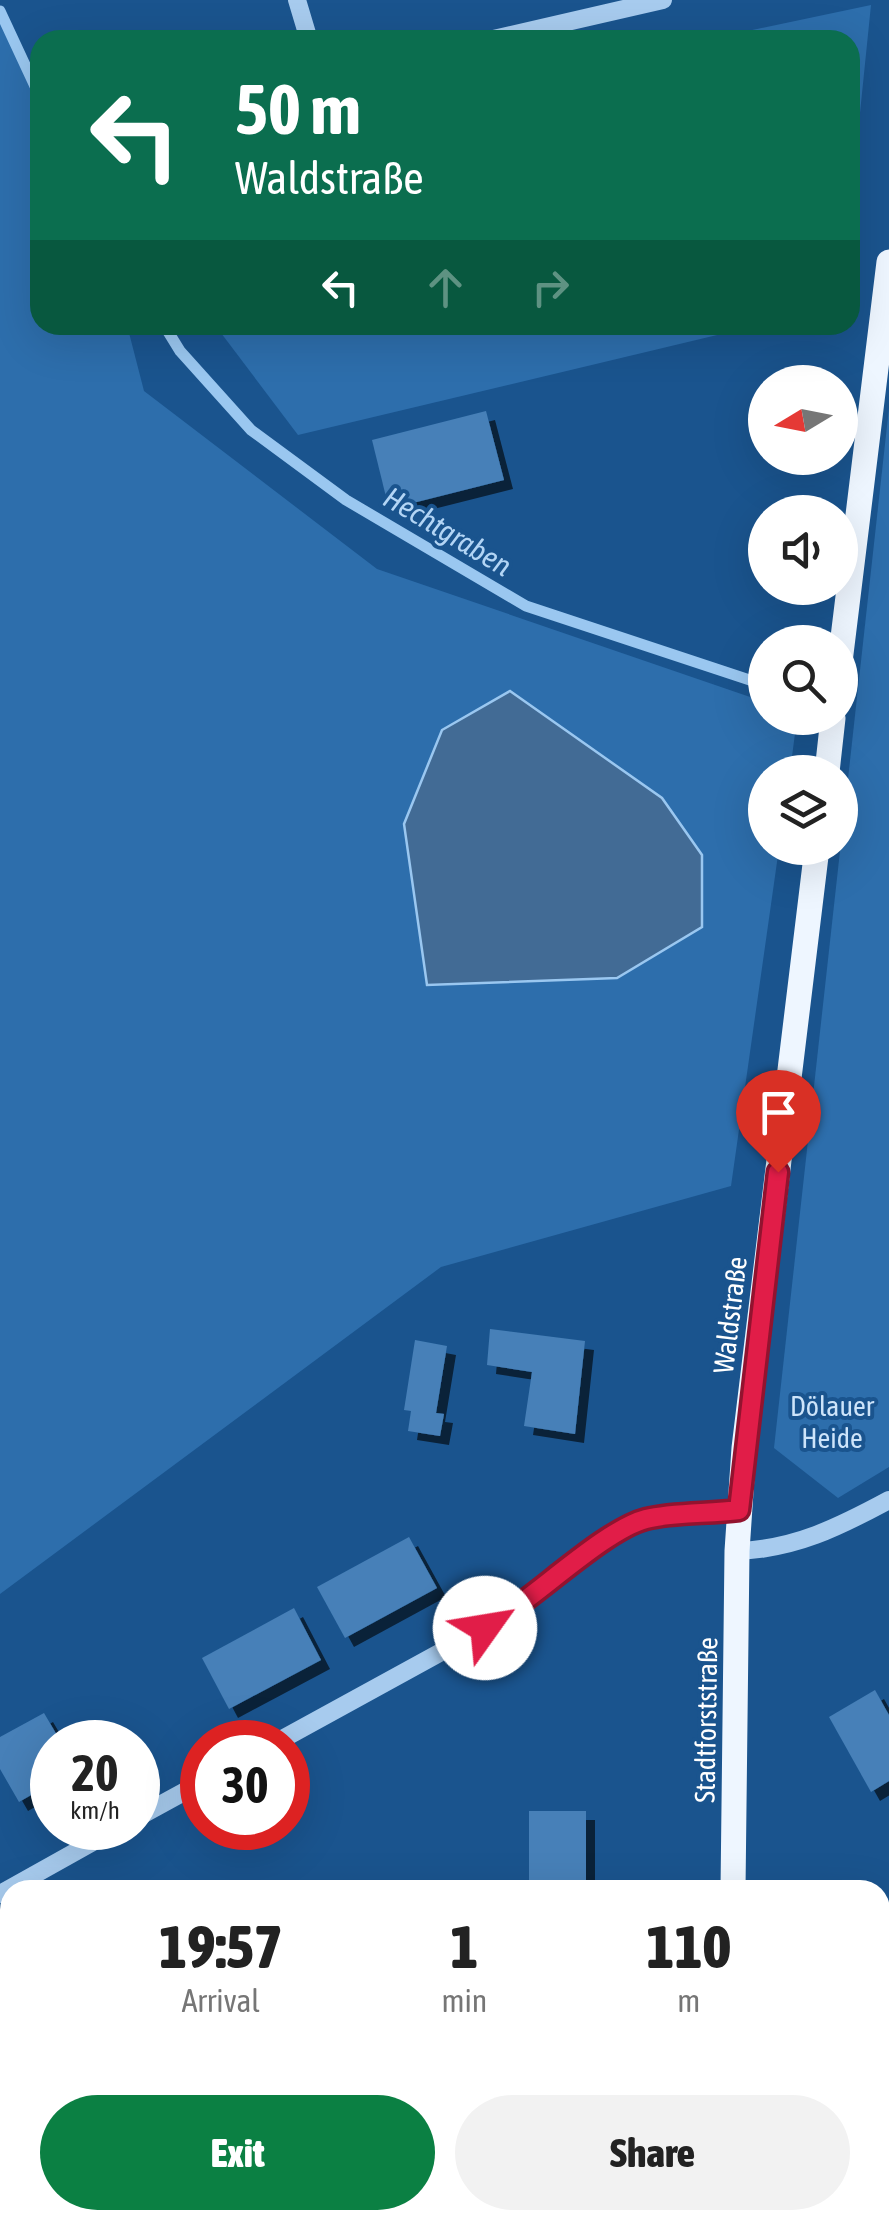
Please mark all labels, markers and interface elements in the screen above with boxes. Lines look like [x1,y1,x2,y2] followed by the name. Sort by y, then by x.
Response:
[235,69,361,149] text: 50 m
[70,70,200,200] icon: left
[235,152,424,204] text: Waldstraße
[313,260,368,315] icon: left
[418,260,473,315] icon: ahead
[523,260,578,315] icon: right
[748,365,858,475] north arrow
[748,365,858,865] map controls
[378,480,518,582] water label: Hechtgraben
[748,495,858,605] button: sound
[748,625,858,735] button: search
[748,755,858,865] button: layers
[736,1070,821,1173] pin
[751,1085,806,1140] icon: arrive
[707,1255,753,1375] street label: Waldstraße
[790,1390,875,1454] park label: Dölauer Heide
[433,1576,537,1680] position arrow
[689,1637,723,1803] street label: Stadtforststraße
[180,1720,310,1850] speed limit sign: 30
[71,1744,118,1802] text: 20
[70,1796,120,1824] text: km/h
[159,1912,282,1981] text: 19:57
[450,1912,479,1981] text: 1
[646,1912,731,1981] text: 110
[182,1982,260,2019] text: Arrival
[441,1982,487,2019] text: min
[677,1982,700,2019] text: m
[40,2095,435,2210] button: Exit
[455,2095,850,2210] button: Share

